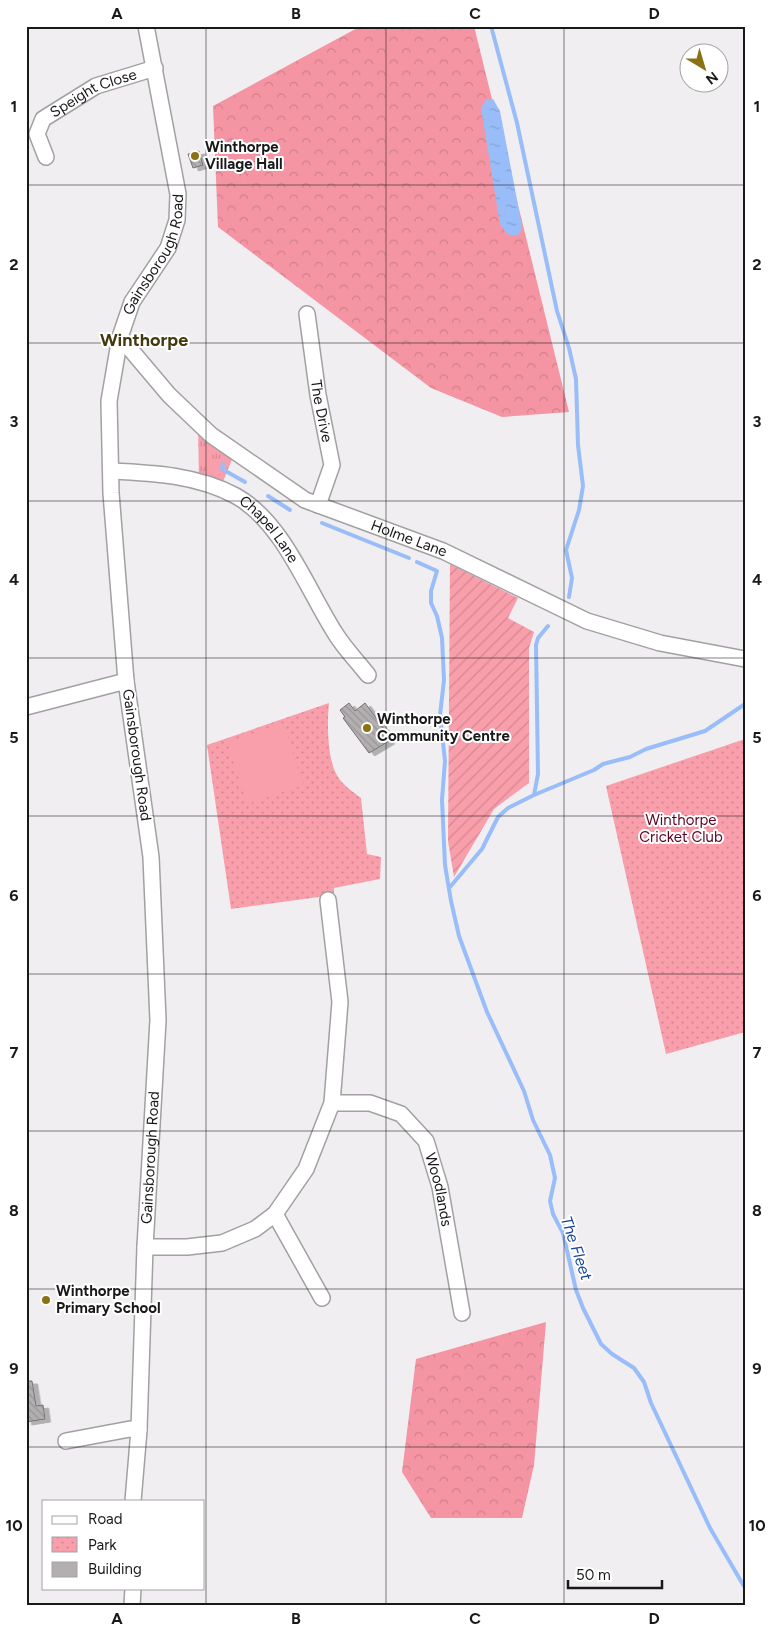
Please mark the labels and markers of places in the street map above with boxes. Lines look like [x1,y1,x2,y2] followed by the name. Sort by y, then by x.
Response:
[205,138,283,173] place label: Winthorpe Village Hall
[189,150,201,162] marker: Winthorpe Village Hall
[377,710,510,745] place label: Winthorpe Community Centre
[361,722,373,734] marker: Winthorpe Community Centre
[56,1282,161,1317] place label: Winthorpe Primary School
[40,1294,52,1306] marker: Winthorpe Primary School

